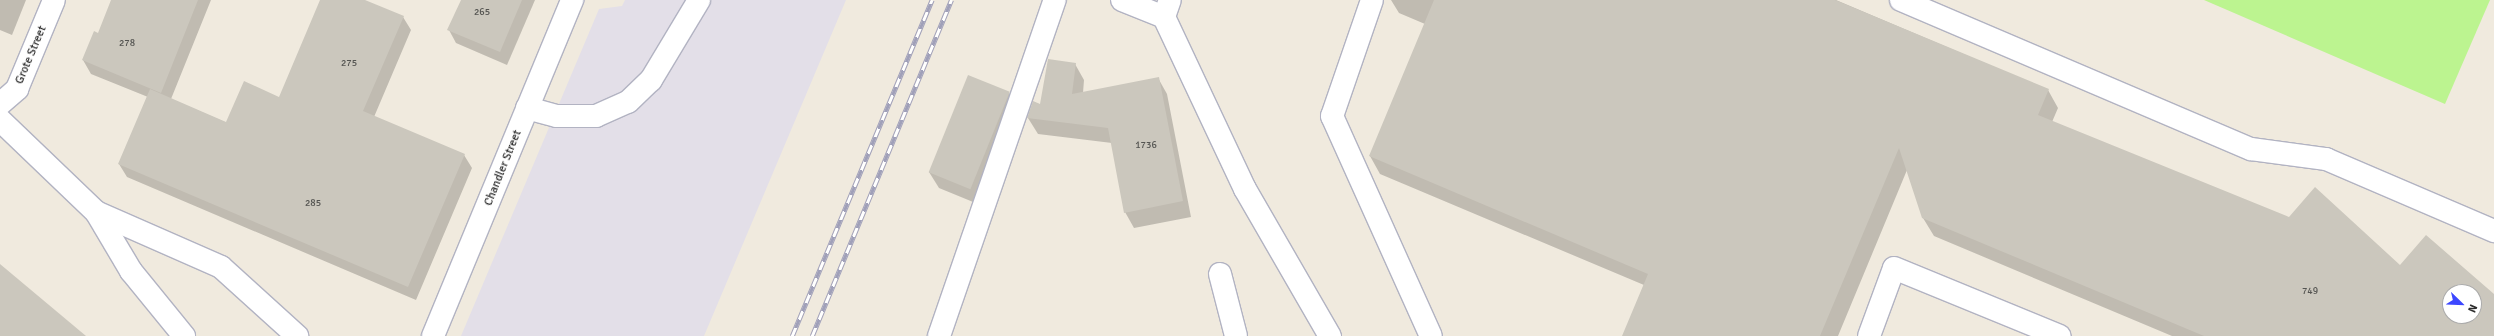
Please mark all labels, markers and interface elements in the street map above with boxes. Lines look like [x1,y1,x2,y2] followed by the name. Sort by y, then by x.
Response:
[474,7,490,19] house number: 265
[12,24,50,86] street label: Grote Street
[119,38,135,50] house number: 278
[341,58,357,70] house number: 275
[481,128,525,208] street label: Chandler Street
[1135,140,1157,152] house number: 1736
[305,198,321,210] house number: 285
[2442,284,2482,324] north arrow
[2302,286,2318,298] house number: 749
[2465,302,2480,315] text: N

